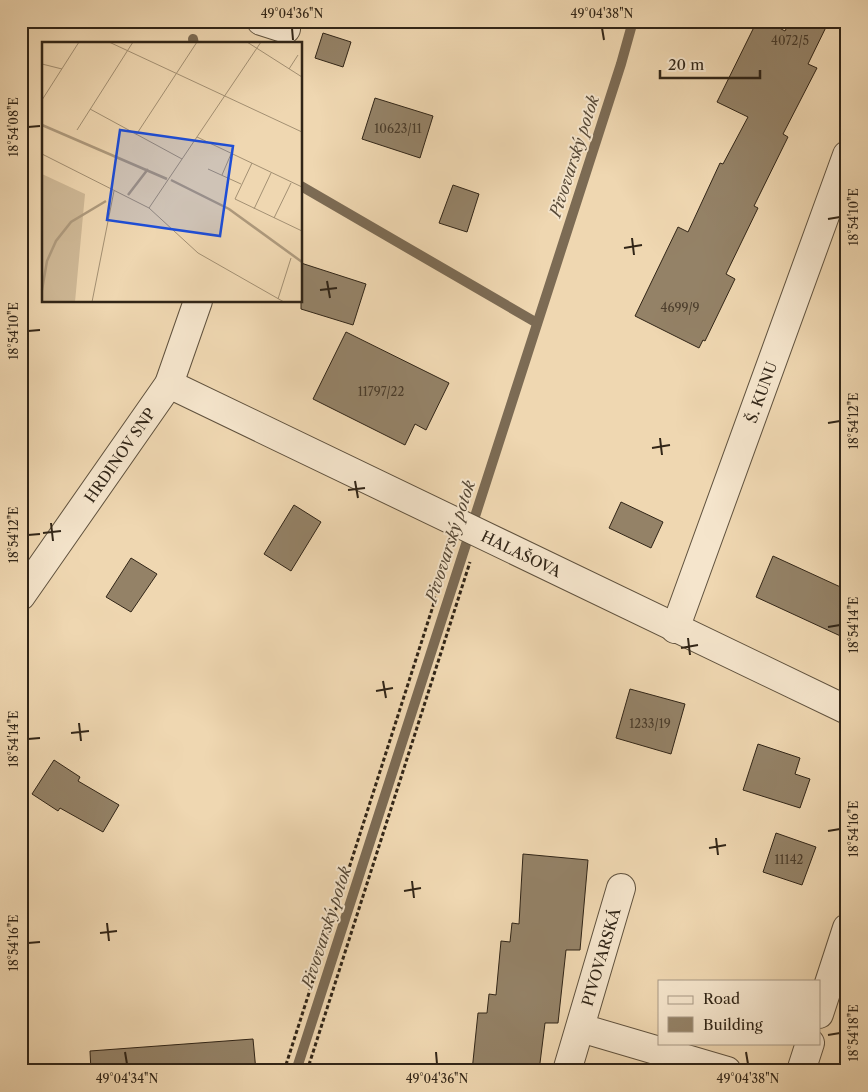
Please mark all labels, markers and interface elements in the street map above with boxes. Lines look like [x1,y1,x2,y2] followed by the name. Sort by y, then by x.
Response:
[261,6,323,21] text: 49°04'36"N
[570,6,634,21] text: 49°04'38"N
[771,33,809,48] house number: 4072/5
[42,42,302,302] inset map
[660,48,760,80] scale bar
[668,55,704,74] text: 20 m
[544,92,603,221] water label: Pivovarský potok
[6,97,21,157] text: 18°54'08"E
[374,121,422,136] house number: 10623/11
[846,188,861,246] text: 18°54'10"E
[660,300,700,315] house number: 4699/9
[6,302,21,360] text: 18°54'10"E
[741,358,781,425] street label: Š. KUNU
[358,384,404,399] house number: 11797/22
[846,393,861,449] text: 18°54'12"E
[80,404,159,506] street label: HRDINOV SNP
[420,477,479,606] water label: Pivovarský potok
[6,507,21,563] text: 18°54'12"E
[478,526,565,581] street label: HALAŠOVA
[846,597,861,653] text: 18°54'14"E
[6,711,21,767] text: 18°54'14"E
[629,716,671,731] house number: 1233/19
[846,801,861,857] text: 18°54'16"E
[775,852,804,867] house number: 11142
[296,863,355,992] water label: Pivovarský potok
[577,905,624,1008] street label: PIVOVARSKÁ
[6,915,21,971] text: 18°54'16"E
[658,980,820,1044] legend
[703,989,740,1008] text: Road
[846,1005,861,1061] text: 18°54'18"E
[703,1015,763,1034] text: Building
[96,1071,158,1086] text: 49°04'34"N
[406,1071,468,1086] text: 49°04'36"N
[716,1071,780,1086] text: 49°04'38"N

